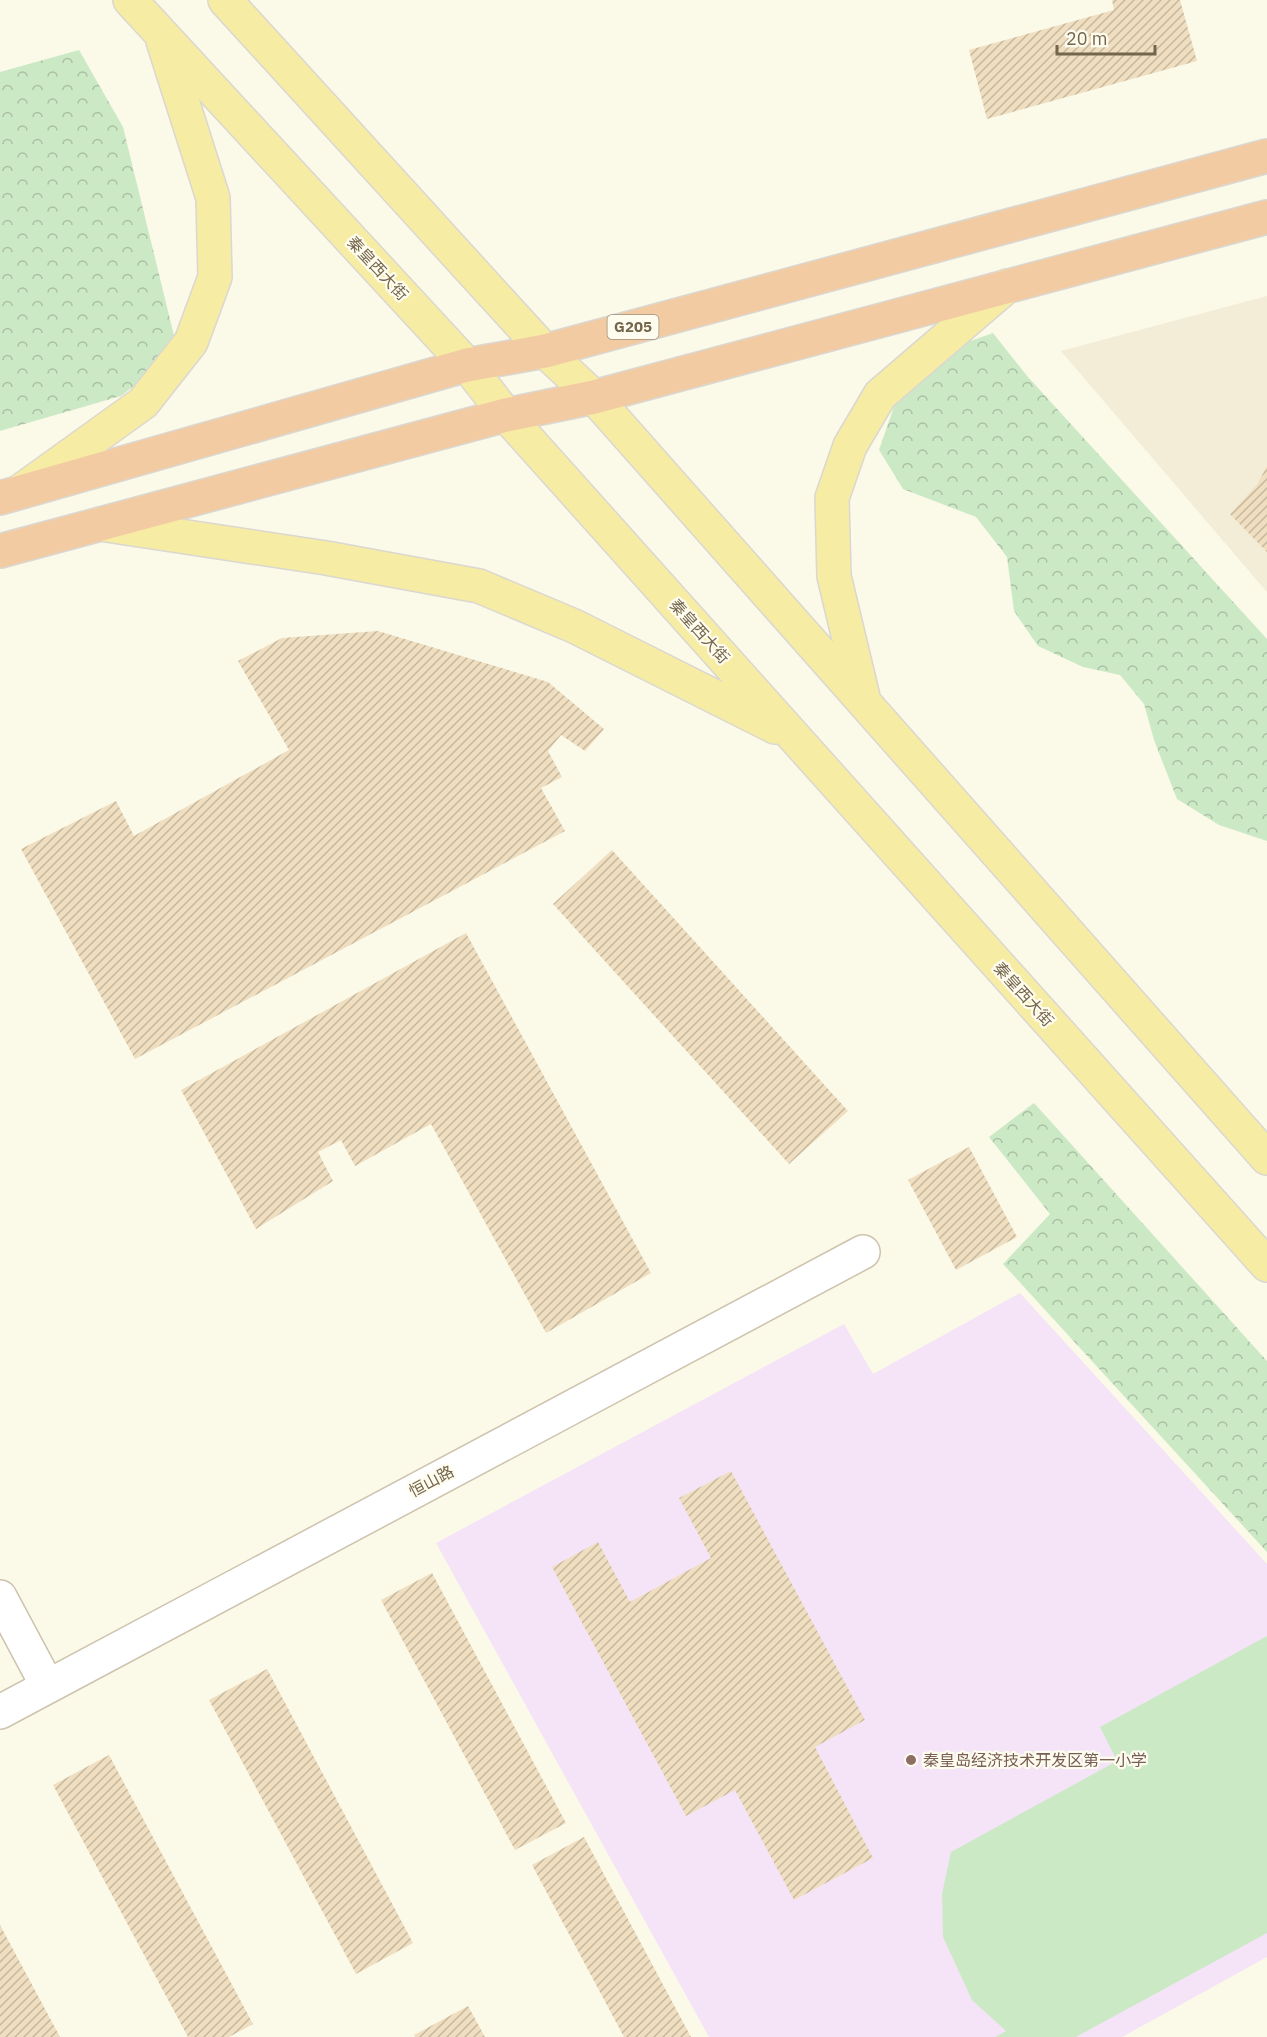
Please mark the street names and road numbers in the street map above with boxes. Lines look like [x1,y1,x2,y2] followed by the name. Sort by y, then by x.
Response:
[343,232,413,304] street label: 秦皇西大街
[608,315,658,339] road number: G205
[666,595,734,667] street label: 秦皇西大街
[990,958,1058,1030] street label: 秦皇西大街
[405,1461,457,1501] street label: 恒山路

